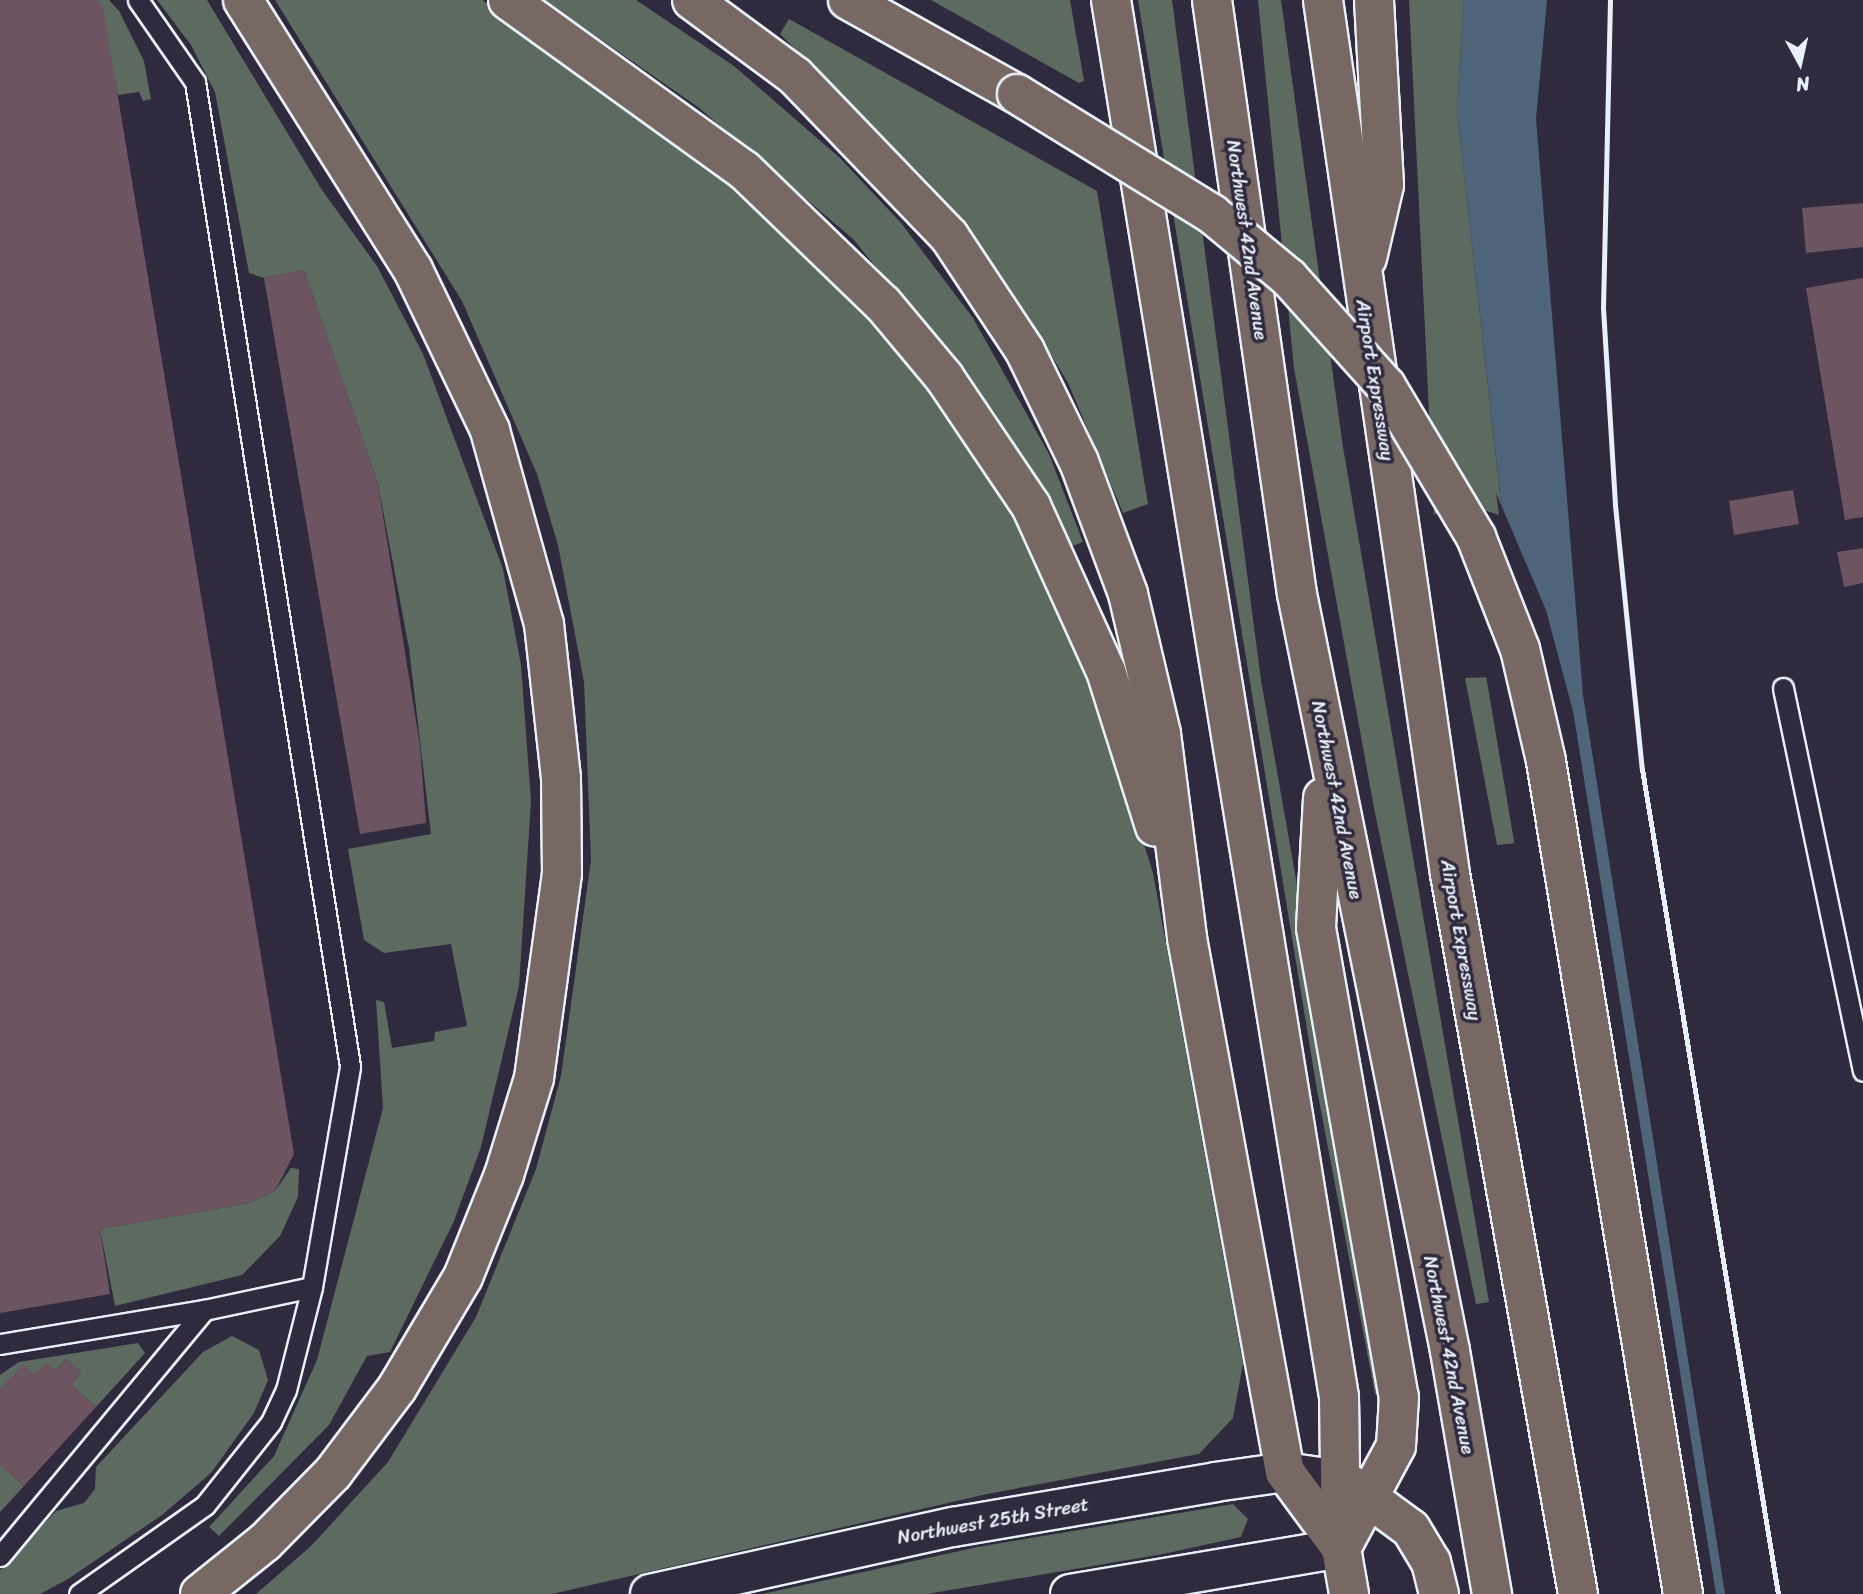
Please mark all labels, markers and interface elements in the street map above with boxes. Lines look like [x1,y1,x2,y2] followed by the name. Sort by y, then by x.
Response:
[1765,28,1835,98] north arrow
[1794,67,1812,102] text: N
[1222,139,1272,341] street label: Northwest 42nd Avenue
[1351,297,1399,463] street label: Airport Expressway
[1307,699,1367,901] street label: Northwest 42nd Avenue
[1436,857,1486,1023] street label: Airport Expressway
[1419,1254,1479,1456] street label: Northwest 42nd Avenue
[895,1493,1091,1549] street label: Northwest 25th Street

